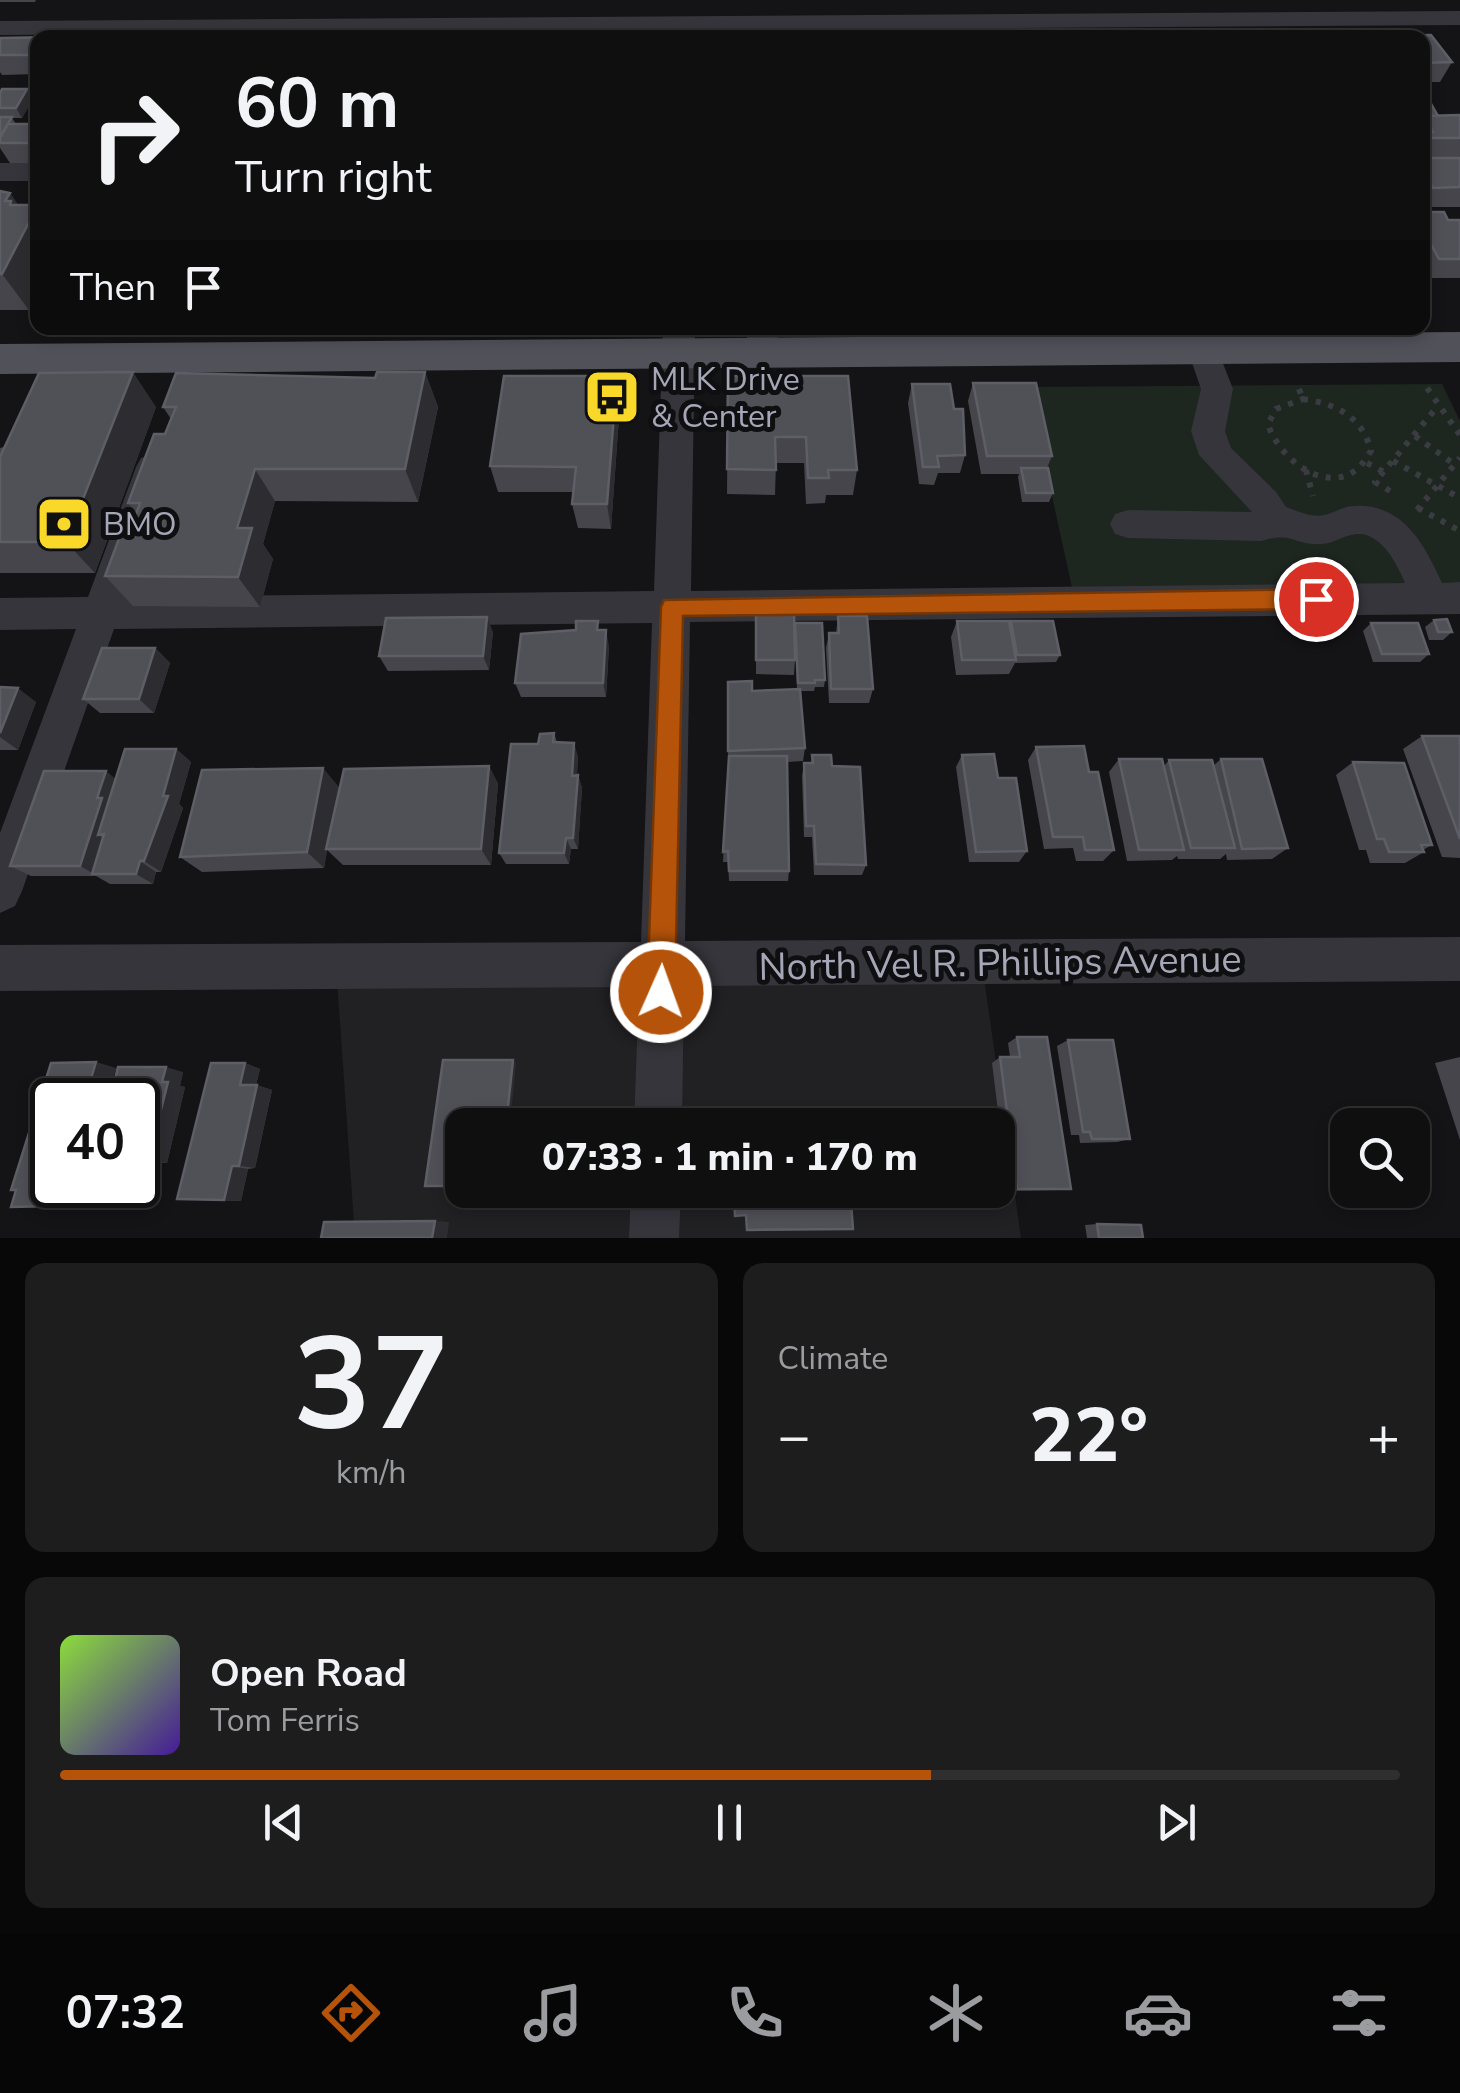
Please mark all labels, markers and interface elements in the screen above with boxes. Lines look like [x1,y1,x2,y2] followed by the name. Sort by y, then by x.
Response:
[235,56,399,152] text: 60 m
[70,70,200,200] icon: right
[235,147,432,208] text: Turn right
[176,260,231,315] icon: arrive
[70,262,156,313] text: Then
[651,358,800,438] place label: MLK Drive & Center
[582,367,642,427] bus stop icon: MLK Drive & Center
[34,494,94,554] bank icon: BMO
[103,503,177,546] place label: BMO
[1274,557,1359,642] pin
[1289,572,1344,627] icon: arrive
[758,933,1242,993] street label: North Vel R. Phillips Avenue
[609,940,713,1044] position arrow
[30,1078,160,1208] speed limit sign: 40
[1330,1108,1430,1208] map controls
[1330,1108,1430,1208] button: search
[542,1132,918,1183] text: 07:33 · 1 min · 170 m
[293,1297,449,1474] text: 37
[778,1337,888,1380] text: Climate
[1029,1385,1148,1487] text: 22°
[778,1399,811,1474] text: −
[1367,1399,1400,1474] text: +
[336,1451,407,1494] text: km/h
[210,1648,407,1699] text: Open Road
[210,1699,360,1742] text: Tom Ferris
[256,1795,311,1850] icon: previous
[702,1795,757,1850] icon: pause
[1149,1795,1204,1850] icon: next
[316,1978,386,2048] icon: directions
[518,1978,588,2048] icon: music
[720,1978,790,2048] icon: phone
[921,1978,991,2048] icon: climate
[1123,1978,1193,2048] icon: car
[1324,1978,1394,2048] icon: filters
[66,1983,185,2044] text: 07:32

